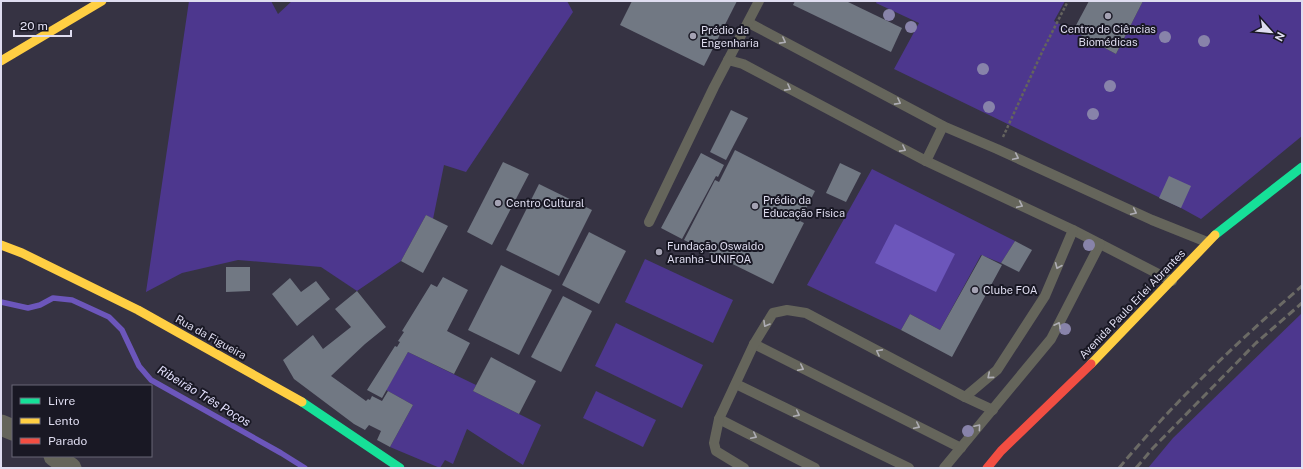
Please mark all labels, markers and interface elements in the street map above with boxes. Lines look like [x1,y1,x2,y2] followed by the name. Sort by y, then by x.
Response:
[1103,11,1113,21] marker: Centro de Ciências Biomédicas
[14,12,71,38] scale bar
[1251,12,1291,52] north arrow
[20,19,48,33] text: 20 m
[1060,23,1156,48] place label: Centro de Ciências Biomédicas
[701,24,759,49] place label: Prédio da Engenharia
[1273,30,1287,43] text: N
[688,31,698,41] marker: Prédio da Engenharia
[779,36,786,44] one-way arrow
[784,83,791,91] one-way arrow
[894,98,901,105] one-way arrow
[899,144,906,152] one-way arrow
[1011,152,1019,160] one-way arrow
[763,194,845,220] place label: Prédio da Educação Física
[506,197,584,209] place label: Centro Cultural
[493,198,503,208] marker: Centro Cultural
[1016,200,1024,208] one-way arrow
[750,201,760,211] marker: Prédio da Educação Física
[1129,207,1137,215] one-way arrow
[667,240,764,265] place label: Fundação Oswaldo Aranha - UNIFOA
[654,247,664,257] marker: Fundação Oswaldo Aranha - UNIFOA
[1077,247,1188,361] street label: Avenida Paulo Erlei Abrantes
[1055,262,1063,269] one-way arrow
[983,284,1038,296] place label: Clube FOA
[970,285,980,295] marker: Clube FOA
[173,313,249,361] street label: Rua da Figueira
[763,320,770,327] one-way arrow
[1054,322,1061,330] one-way arrow
[876,349,883,357] one-way arrow
[155,363,253,429] water label: Ribeirão Três Poços
[797,363,804,371] one-way arrow
[987,371,995,379] one-way arrow
[12,385,152,457] legend
[48,394,76,408] text: Livre
[792,409,800,417] one-way arrow
[48,414,80,428] text: Lento
[913,421,921,429] one-way arrow
[974,425,981,432] one-way arrow
[749,432,757,439] one-way arrow
[48,434,87,448] text: Parado

